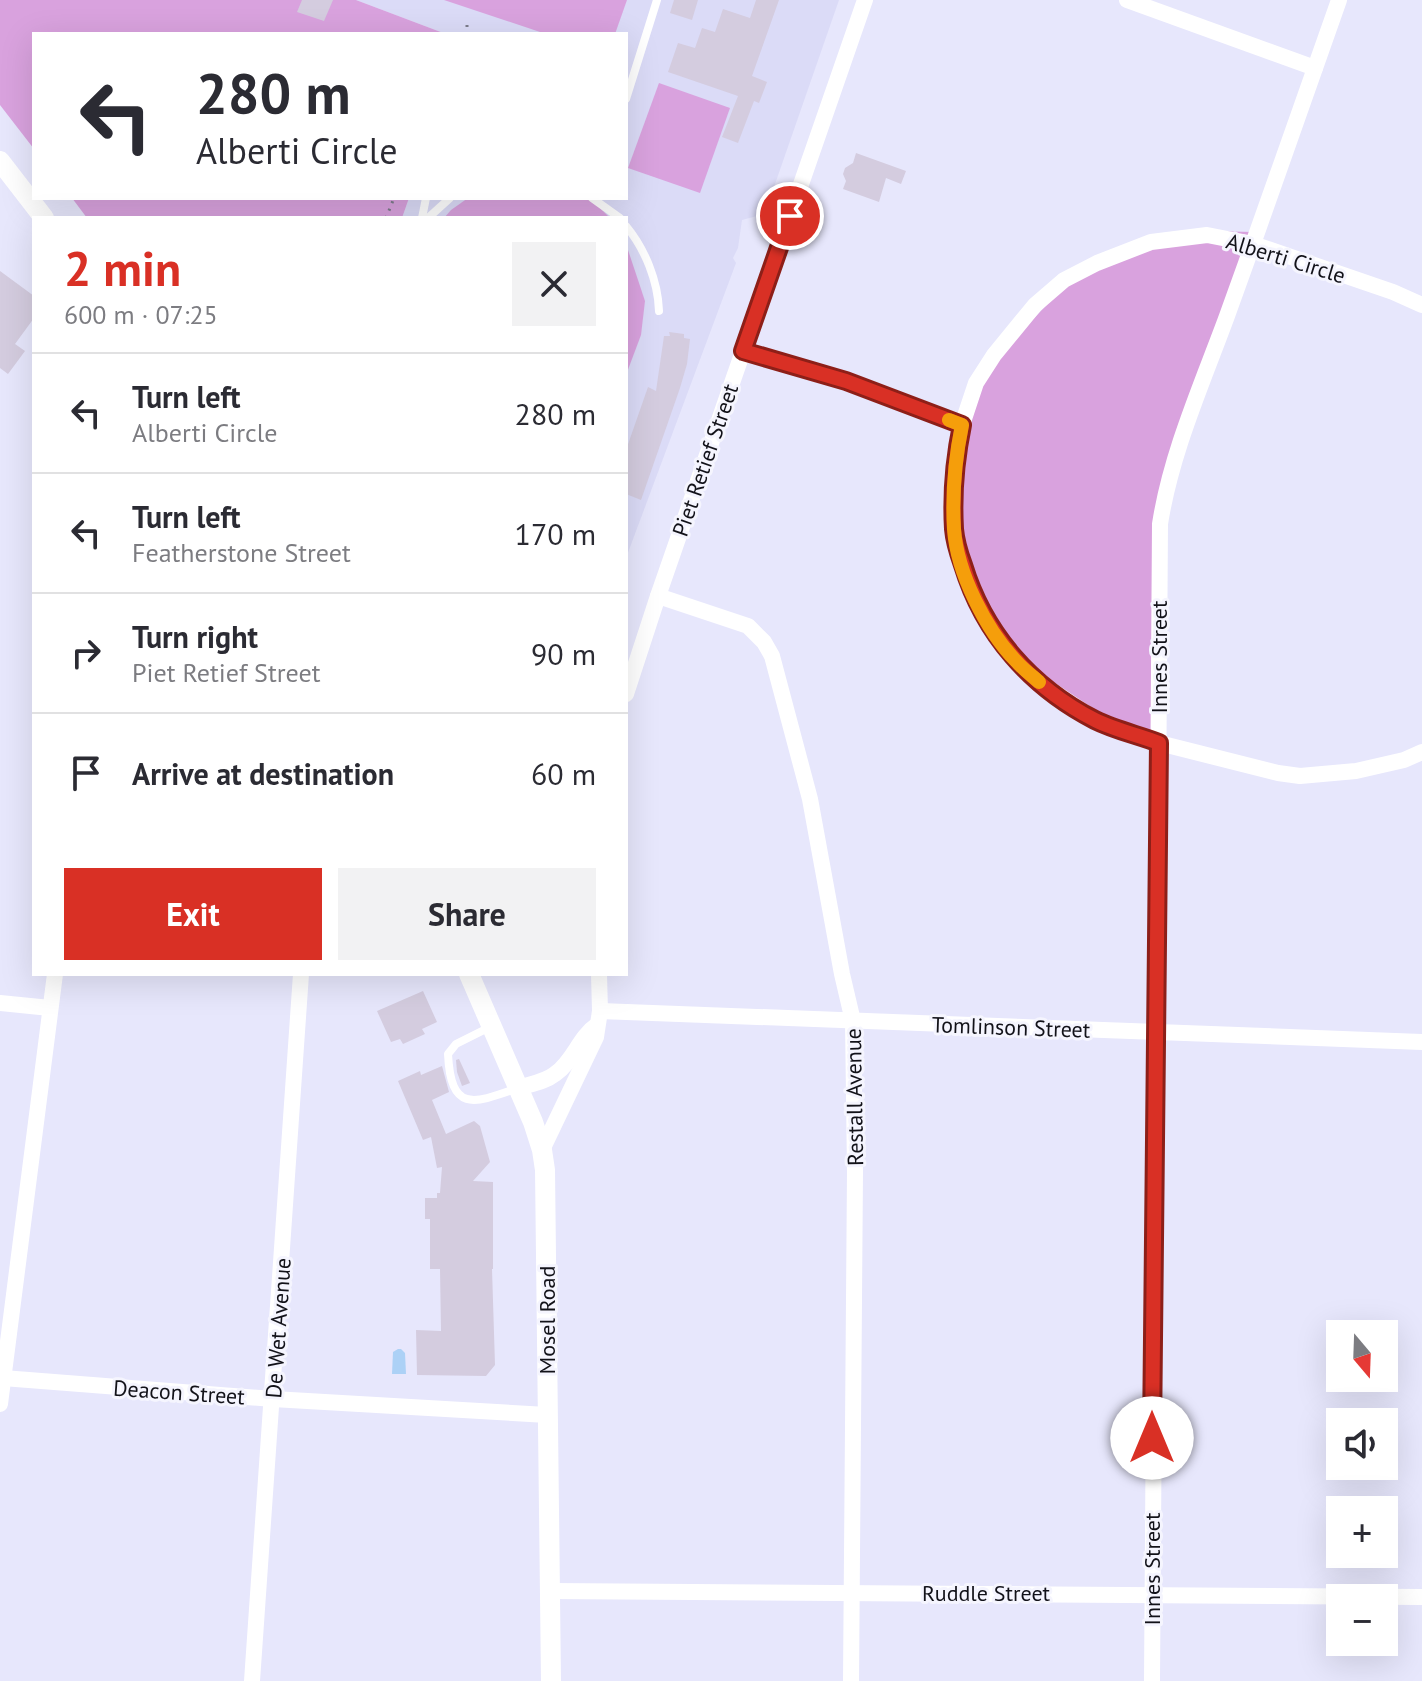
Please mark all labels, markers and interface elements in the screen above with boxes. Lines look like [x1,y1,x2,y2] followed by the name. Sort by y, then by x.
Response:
[196,57,351,129] text: 280 m
[64,64,168,168] icon: left
[196,127,398,174] text: Alberti Circle
[756,182,824,250] pin
[768,194,812,238] icon: arrive
[1223,227,1349,289] street label: Alberti Circle
[64,237,181,299] text: 2 min
[512,242,596,326] button: close
[64,298,218,331] text: 600 m · 07:25
[132,377,240,416] text: Turn left
[666,380,744,540] street label: Piet Retief Street
[64,391,108,435] icon: left
[515,394,596,433] text: 280 m
[132,416,278,449] text: Alberti Circle
[132,497,240,536] text: Turn left
[64,511,108,555] icon: left
[515,514,596,553] text: 170 m
[132,536,351,569] text: Featherstone Street
[1145,600,1173,713] street label: Innes Street
[132,617,258,656] text: Turn right
[64,631,108,675] icon: right
[531,634,596,673] text: 90 m
[132,656,321,689] text: Piet Retief Street
[64,751,108,795] icon: arrive
[132,754,394,793] text: Arrive at destination
[531,754,596,793] text: 60 m
[64,868,322,960] button: Exit
[338,868,596,960] button: Share
[931,1010,1091,1044] street label: Tomlinson Street
[839,1028,869,1166] street label: Restall Avenue
[259,1257,297,1399] street label: De Wet Avenue
[533,1266,561,1374] street label: Mosel Road
[1326,1320,1398,1392] north arrow
[1326,1320,1398,1656] map controls
[112,1373,246,1411] street label: Deacon Street
[1110,1396,1194,1480] position arrow
[1326,1408,1398,1480] button: sound
[1326,1496,1398,1568] button: +
[1138,1512,1166,1625] street label: Innes Street
[922,1579,1051,1607] street label: Ruddle Street
[1326,1584,1398,1656] button: −

